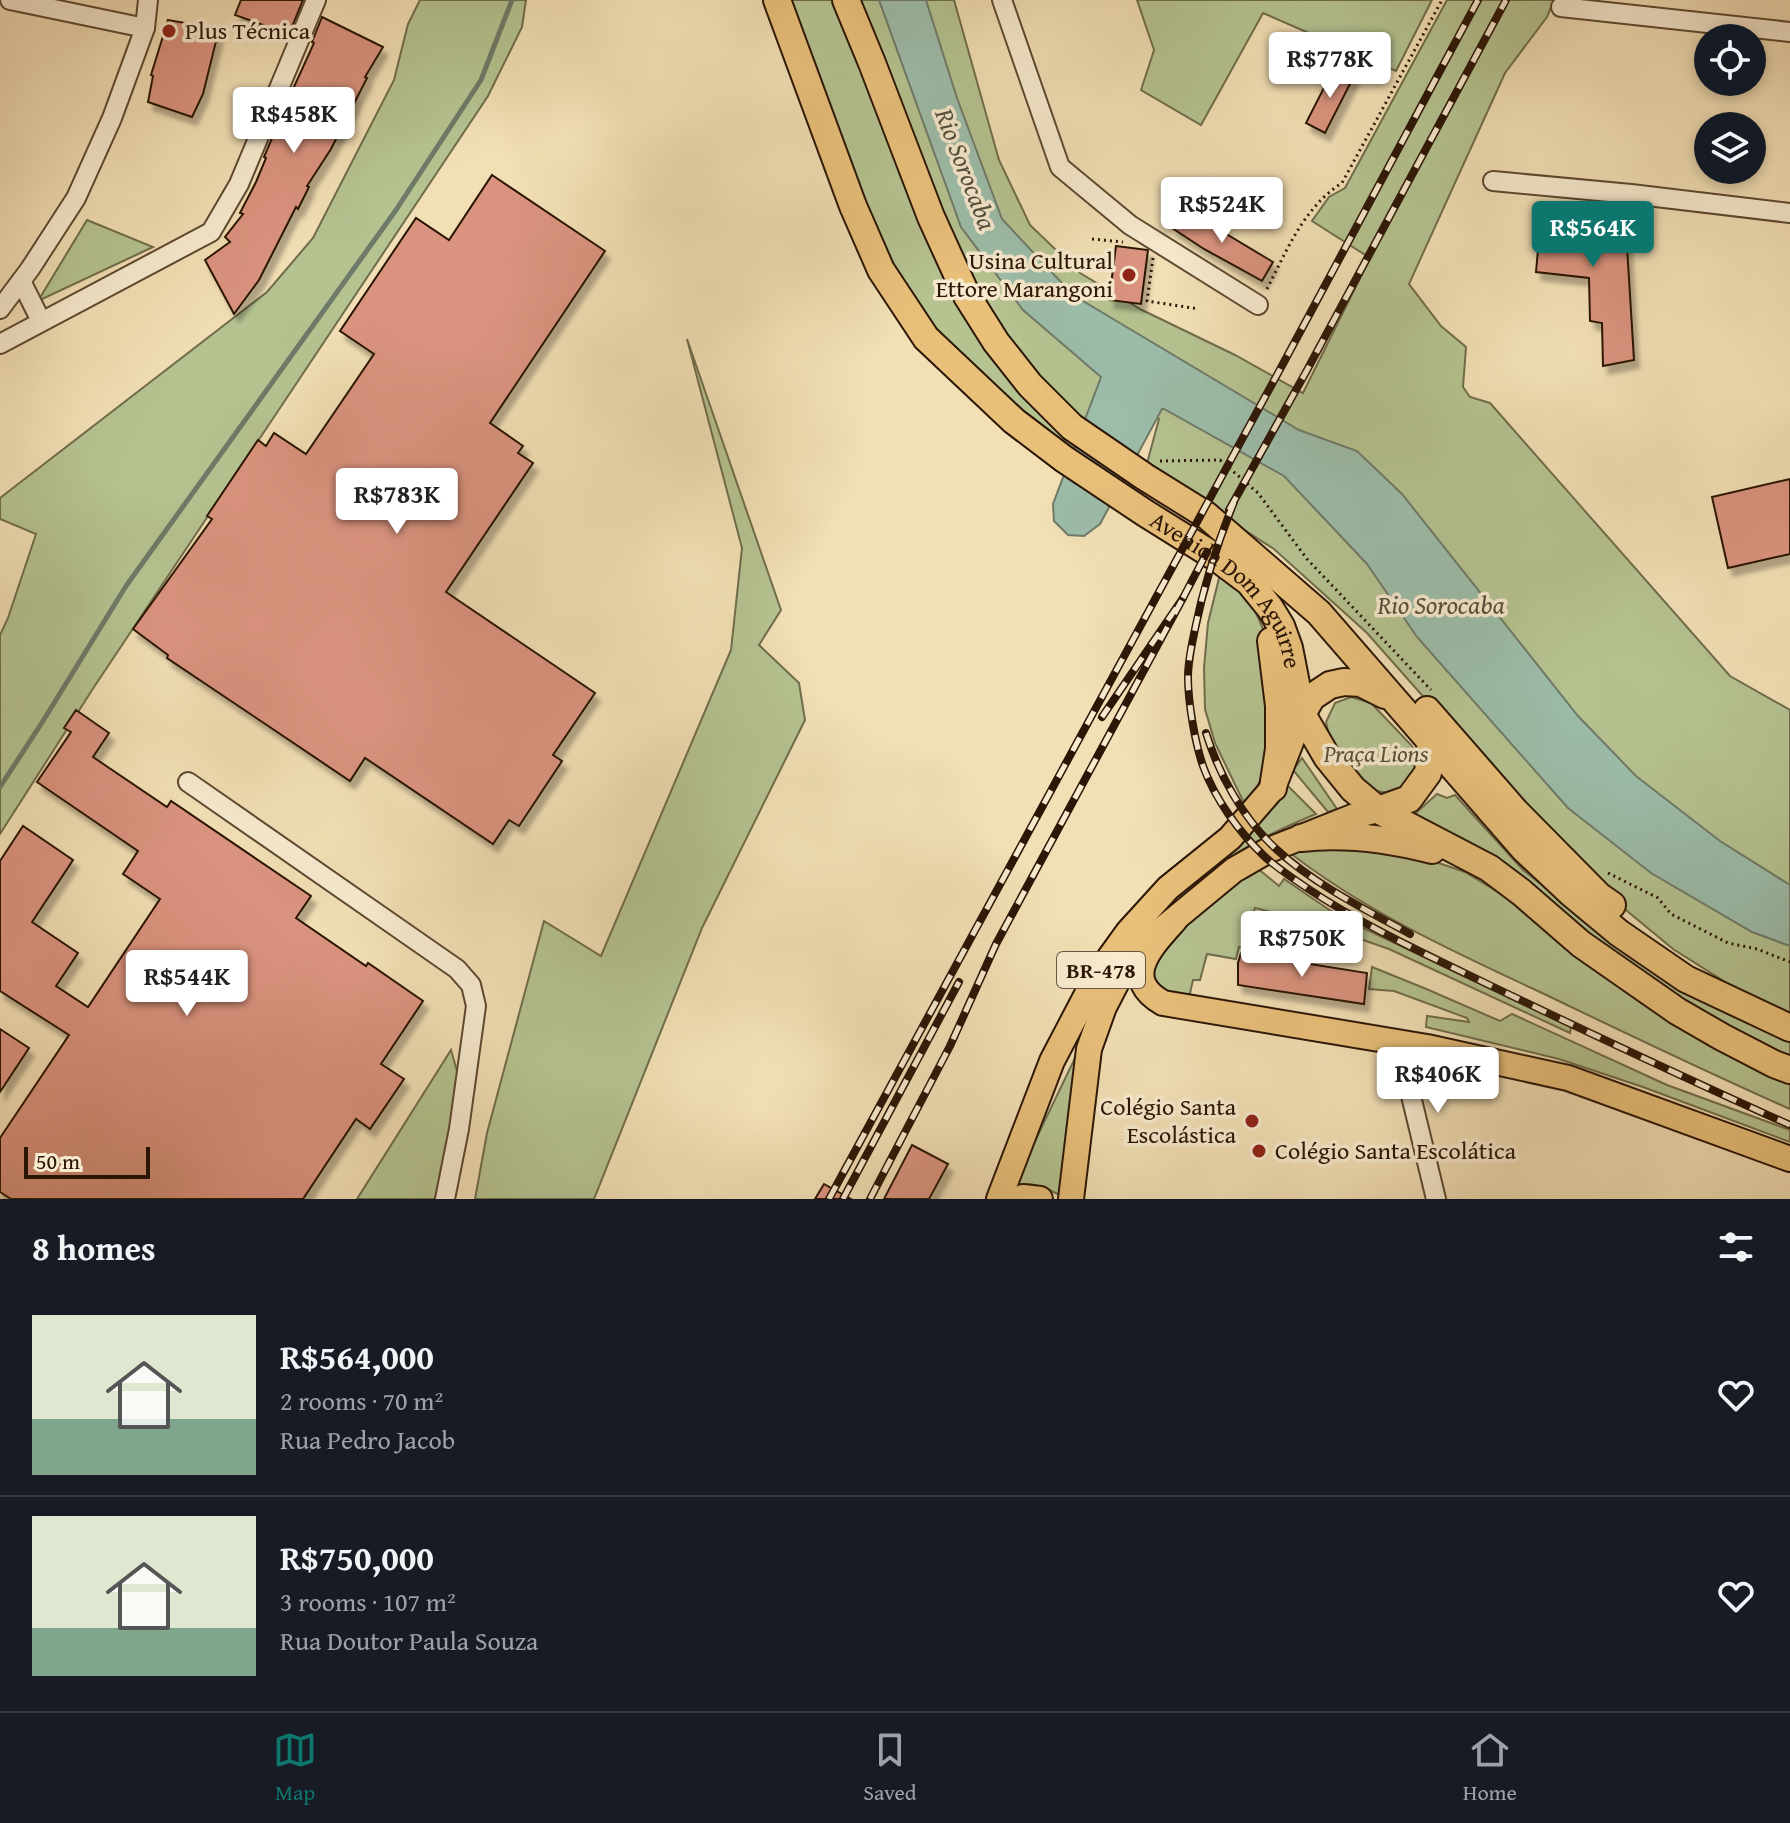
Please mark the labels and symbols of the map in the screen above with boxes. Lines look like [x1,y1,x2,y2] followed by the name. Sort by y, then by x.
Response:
[185,13,311,48] place label: Plus Técnica
[160,22,178,40] marker: Plus Técnica
[1265,32,1395,100] pin: R$778K
[229,87,359,155] pin: R$458K
[925,102,1007,235] water label: Rio Sorocaba
[1157,177,1287,245] pin: R$524K
[1528,201,1658,269] pin: R$564K
[936,243,1113,306] place label: Usina Cultural Ettore Marangoni
[1120,266,1138,284] marker: Usina Cultural Ettore Marangoni
[332,468,462,536] pin: R$783K
[1143,502,1311,671] street label: Avenida Dom Aguirre
[1376,585,1505,624] water label: Rio Sorocaba
[1323,736,1429,771] park label: Praça Lions
[1237,911,1367,979] pin: R$750K
[122,950,252,1018] pin: R$544K
[1057,952,1145,988] road number: BR-478
[1373,1047,1503,1115] pin: R$406K
[1100,1089,1237,1152] place label: Colégio Santa Escolástica
[1243,1112,1261,1130] marker: Colégio Santa Escolástica
[1275,1133,1517,1168] place label: Colégio Santa Escolática
[1250,1142,1268,1160] marker: Colégio Santa Escolática
[24,1143,150,1179] scale bar

